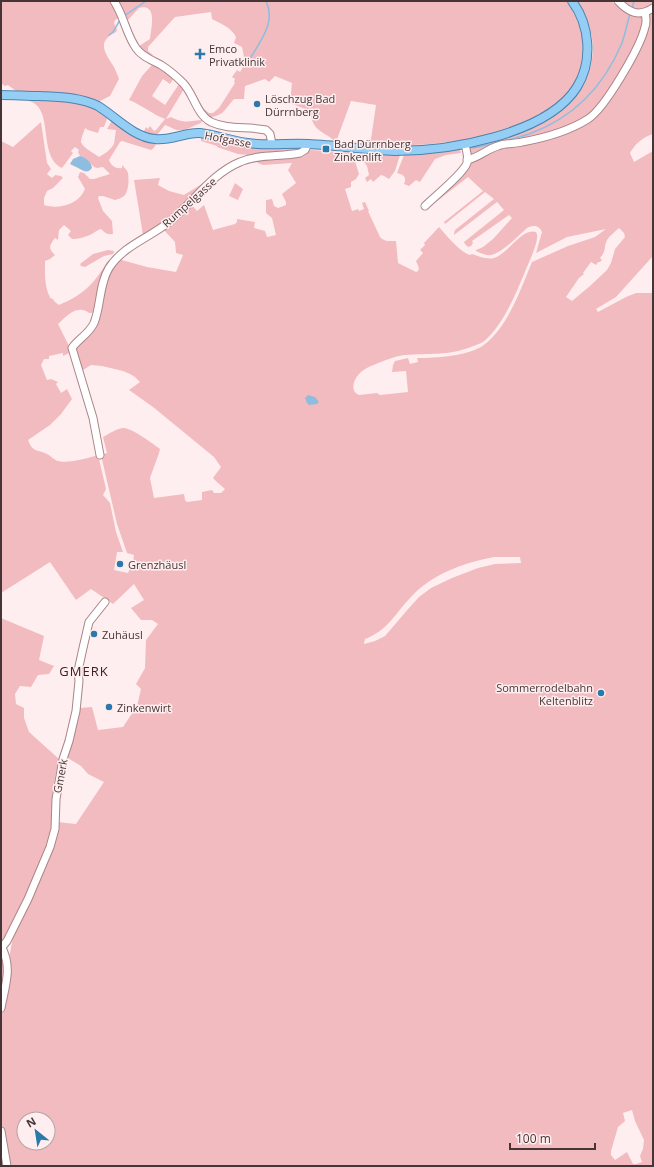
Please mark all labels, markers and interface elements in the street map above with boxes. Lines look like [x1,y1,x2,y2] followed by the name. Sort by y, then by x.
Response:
[209,41,265,69] place label: Emco Privatklinik
[194,48,206,60] marker: Emco Privatklinik
[265,91,335,119] place label: Löschzug Bad Dürrnberg
[252,99,262,109] marker: Löschzug Bad Dürrnberg
[203,127,253,151] street label: Hofgasse
[334,136,411,164] place label: Bad Dürrnberg Zinkenlift
[321,144,331,154] marker: Bad Dürrnberg Zinkenlift
[159,174,219,230] street label: Rumpelgasse
[128,557,186,572] place label: Grenzhäusl
[115,559,125,569] marker: Grenzhäusl
[102,627,143,642] place label: Zuhäusl
[89,629,99,639] marker: Zuhäusl
[59,662,109,680] district label: GMERK
[496,680,593,708] place label: Sommerrodelbahn Keltenblitz
[596,688,606,698] marker: Sommerrodelbahn Keltenblitz
[117,700,171,715] place label: Zinkenwirt
[104,702,114,712] marker: Zinkenwirt
[49,757,71,794] street label: Gmerk
[16,1111,56,1151] north arrow
[23,1113,38,1131] text: N
[510,1125,595,1151] scale bar
[516,1130,551,1147] text: 100 m

